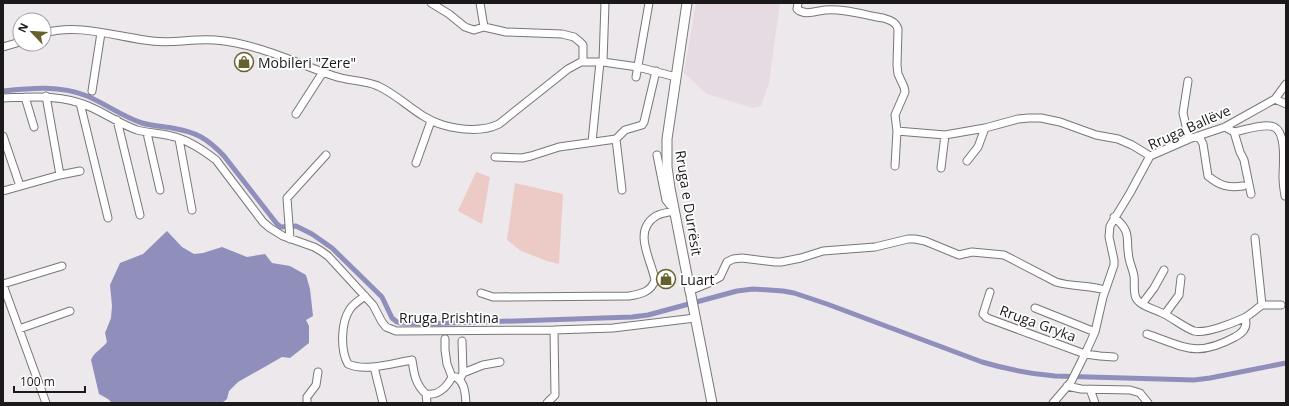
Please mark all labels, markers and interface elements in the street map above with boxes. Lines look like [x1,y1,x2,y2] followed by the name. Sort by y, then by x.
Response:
[12,12,52,52] north arrow
[14,20,31,35] text: N
[233,51,255,73] shop icon: Mobileri "Zere"
[258,53,356,72] place label: Mobileri "Zere"
[1145,100,1233,154] street label: Rruga Ballëve
[671,149,707,257] street label: Rruga e Durrësit
[655,268,677,290] shop icon: Luart
[680,270,714,289] place label: Luart
[997,300,1079,346] street label: Rruga Gryka
[399,308,499,327] street label: Rruga Prishtina
[14,368,85,394] scale bar
[20,373,55,390] text: 100 m

